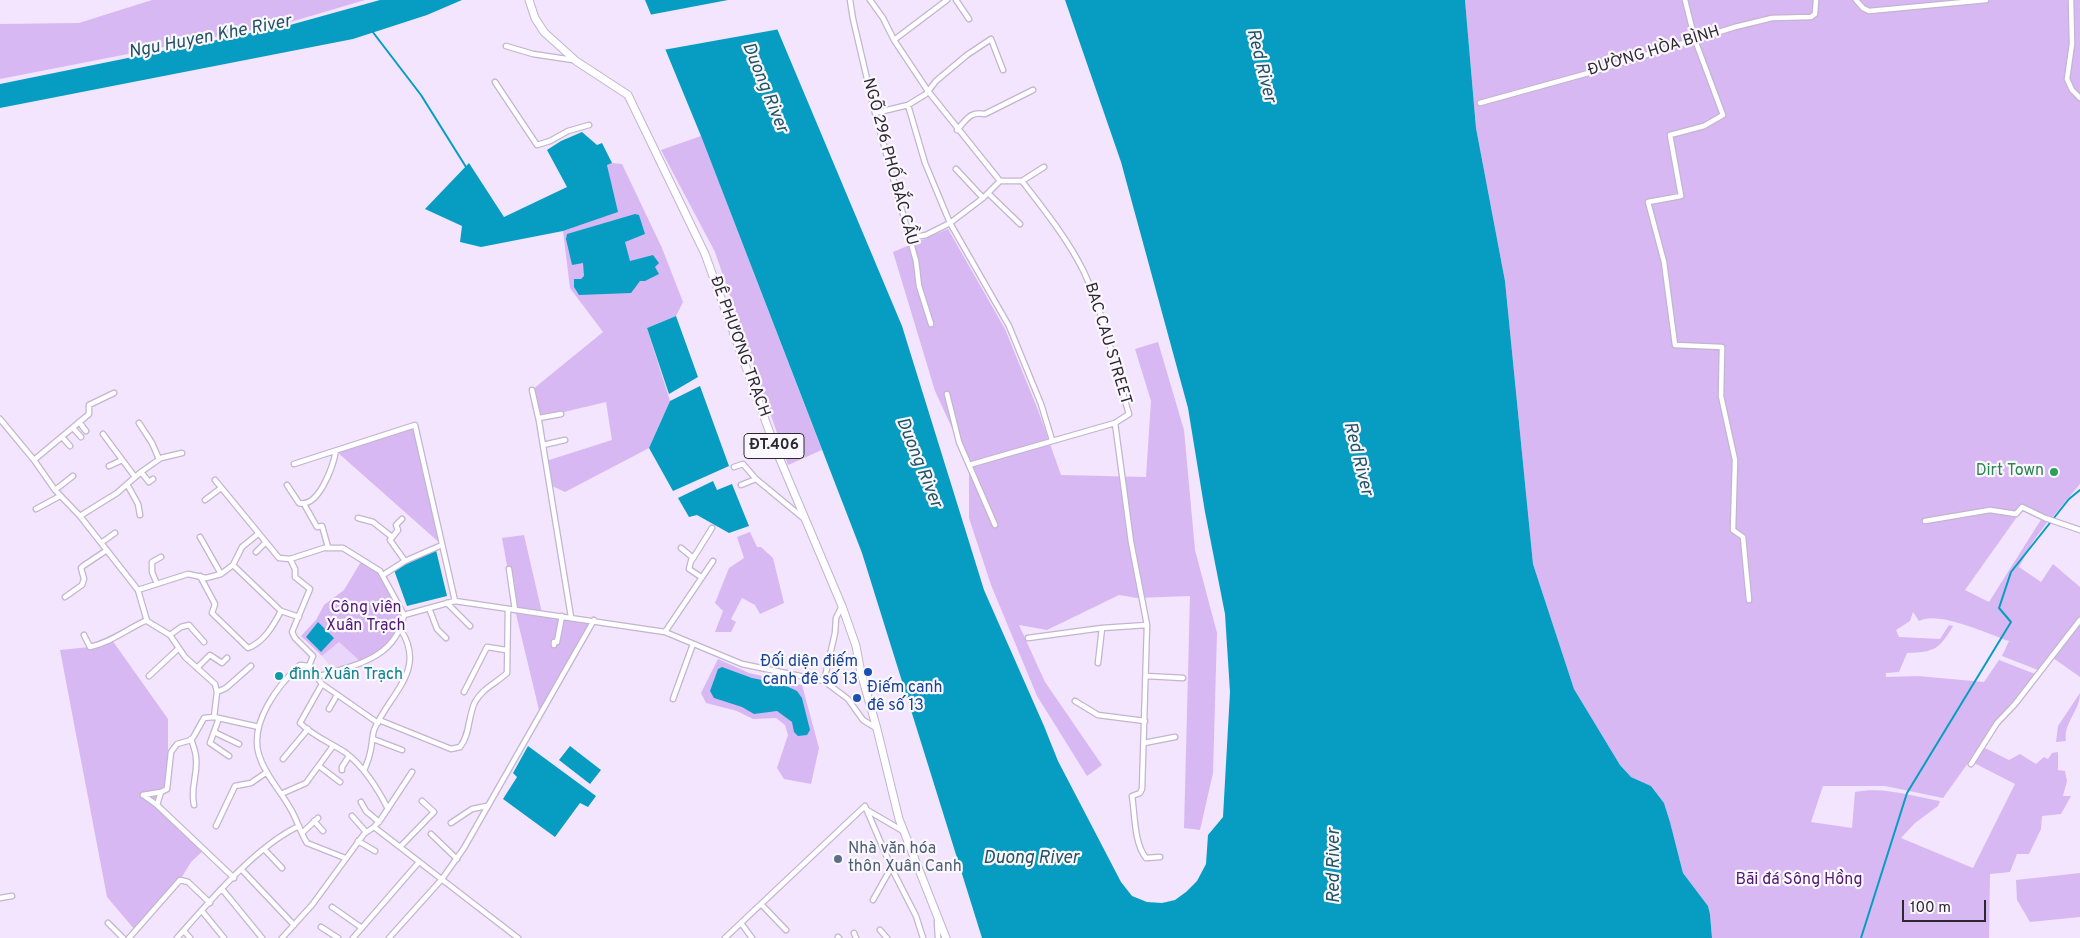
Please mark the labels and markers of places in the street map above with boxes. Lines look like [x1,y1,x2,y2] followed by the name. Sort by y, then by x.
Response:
[1976,462,2044,482] place label: Dirt Town
[2048,466,2060,478] marker: Dirt Town
[760,653,858,691] place label: Đối diện điếm canh đê số 13
[289,666,403,686] place label: đình Xuân Trạch
[862,666,874,678] marker: Đối diện điếm canh đê số 13
[273,670,285,682] marker: đình Xuân Trạch
[867,679,943,717] place label: Điếm canh đê số 13
[851,692,863,704] marker: Điếm canh đê số 13
[848,840,962,878] place label: Nhà văn hóa thôn Xuân Canh
[832,853,844,865] marker: Nhà văn hóa thôn Xuân Canh

